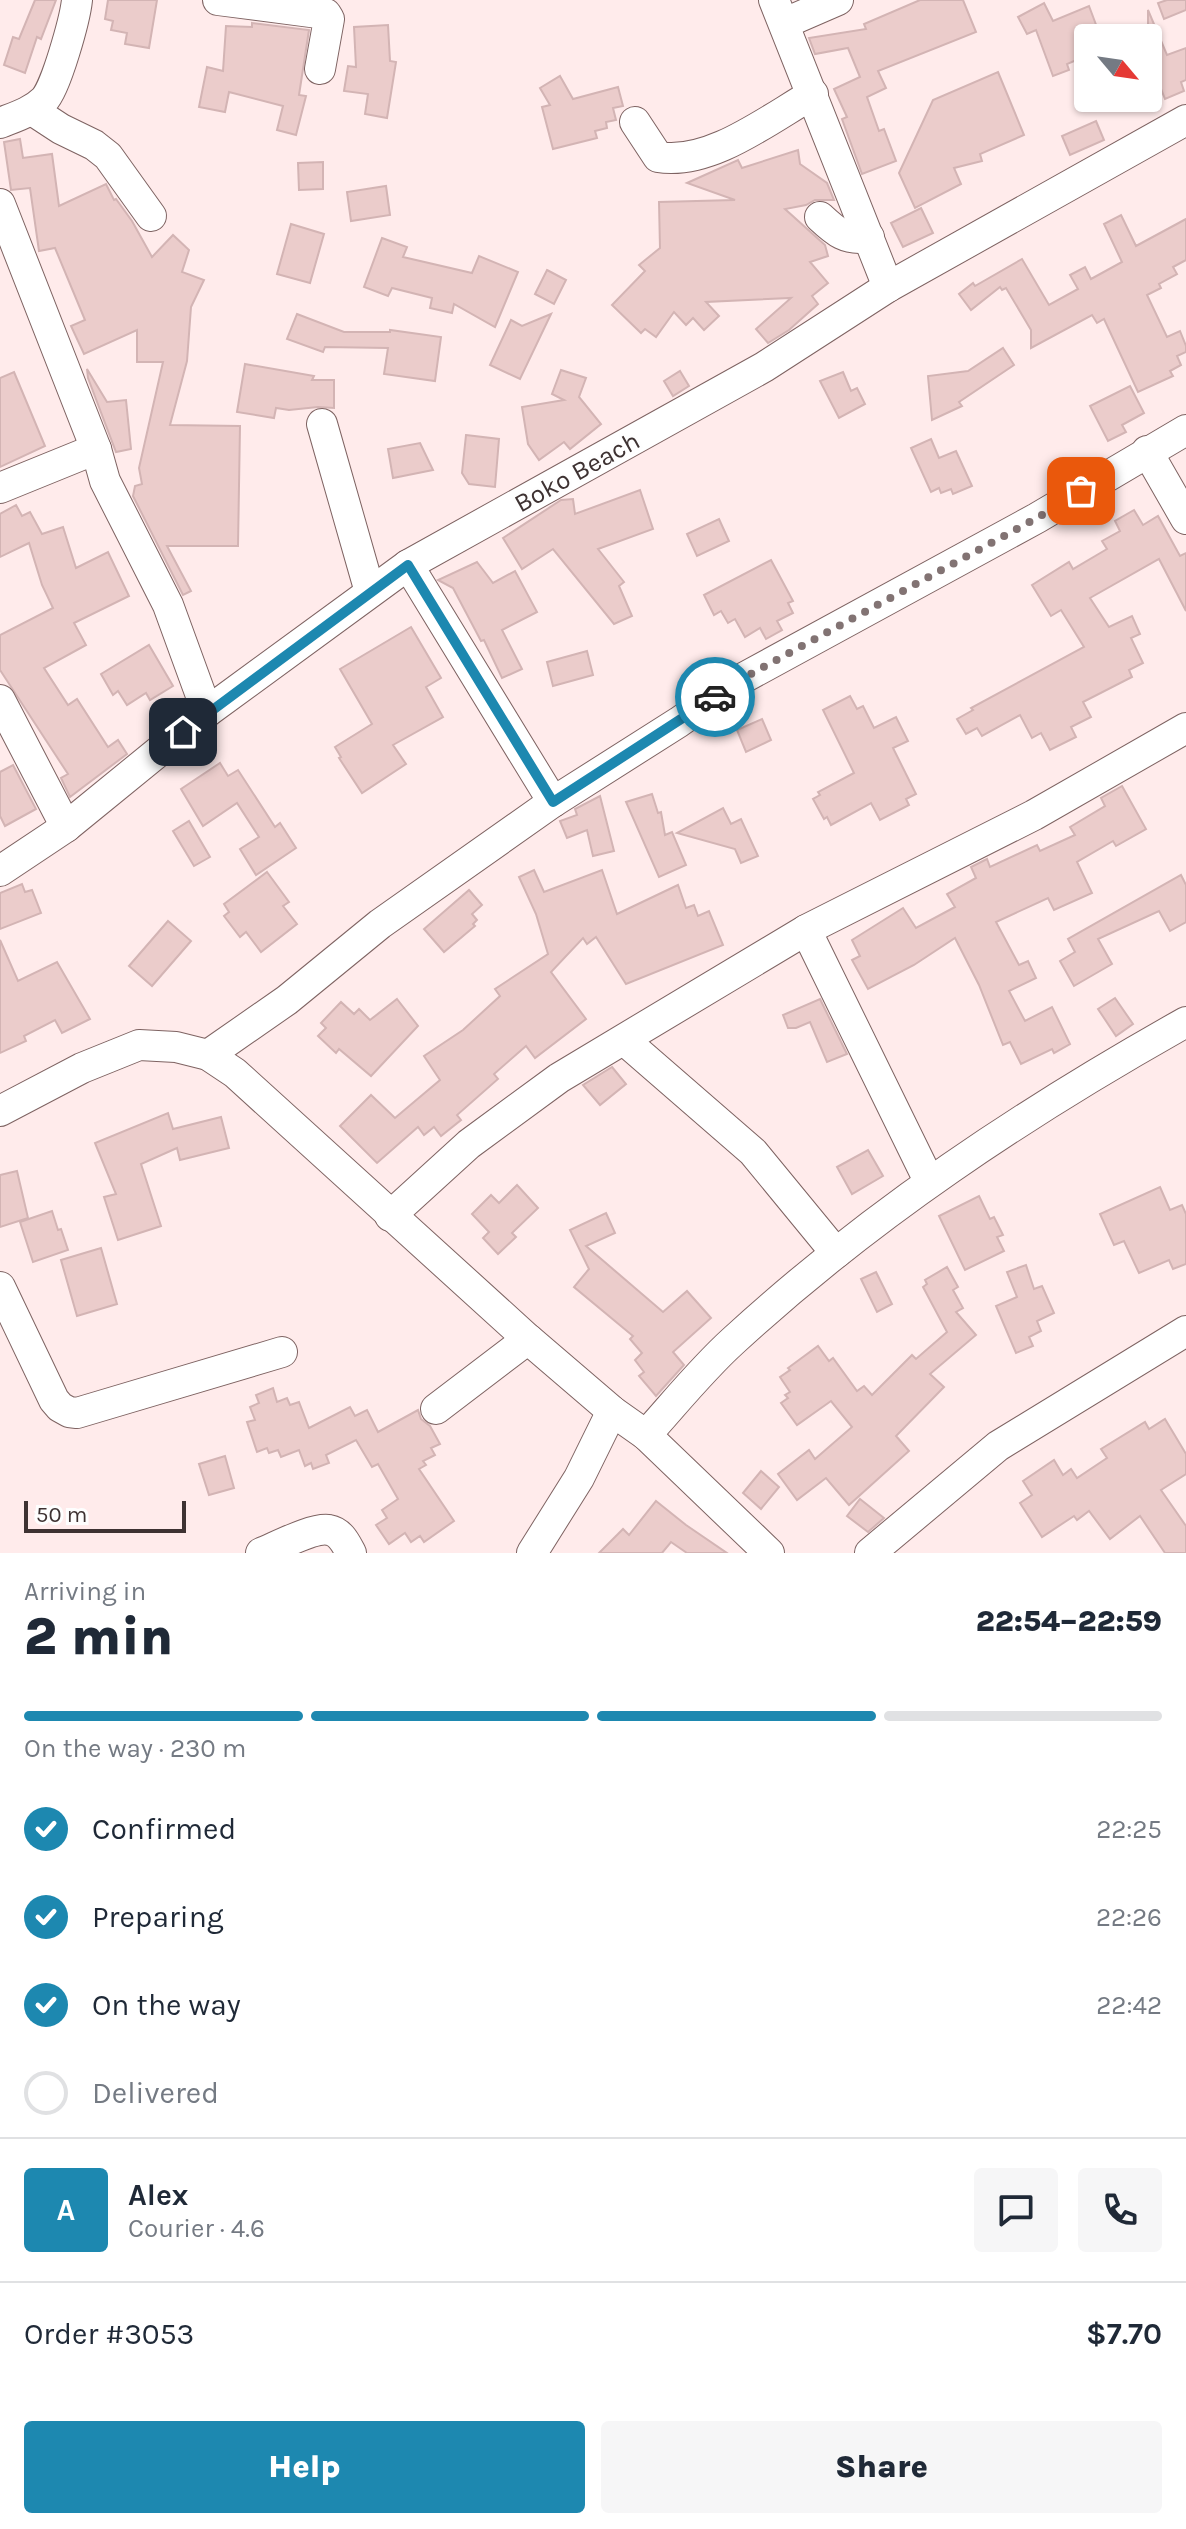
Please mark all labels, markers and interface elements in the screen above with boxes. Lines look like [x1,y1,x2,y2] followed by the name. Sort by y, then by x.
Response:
[1074,24,1162,112] north arrow
[1074,24,1162,112] map controls
[509,425,645,519] street label: Boko Beach
[1047,457,1115,525] pin
[1059,469,1103,513] icon: bag
[675,657,755,737] courier
[693,675,737,719] icon: car
[149,698,217,766] pin
[161,710,205,754] icon: home
[24,1497,186,1533] scale bar
[36,1502,87,1528] text: 50 m
[24,1576,146,1607] text: Arriving in
[976,1603,1162,1639] text: 22:54–22:59
[24,1606,173,1667] text: 2 min
[24,1733,246,1764] text: On the way · 230 m
[24,1807,68,1851] icon: check
[92,1811,236,1847] text: Confirmed
[1096,1814,1162,1845] text: 22:25
[24,1895,68,1939] icon: check
[92,1899,224,1935] text: Preparing
[1096,1902,1162,1933] text: 22:26
[24,1983,68,2027] icon: check
[92,1987,241,2023] text: On the way
[1096,1990,1162,2021] text: 22:42
[92,2075,219,2111] text: Delivered
[974,2168,1058,2252] button: chat
[1078,2168,1162,2252] button: phone
[128,2177,188,2213] text: Alex
[57,2192,75,2228] text: A
[128,2213,265,2244] text: Courier · 4.6
[24,2316,194,2352] text: Order #3053
[1086,2316,1162,2352] text: $7.70
[24,2421,585,2513] button: Help
[601,2421,1162,2513] button: Share

